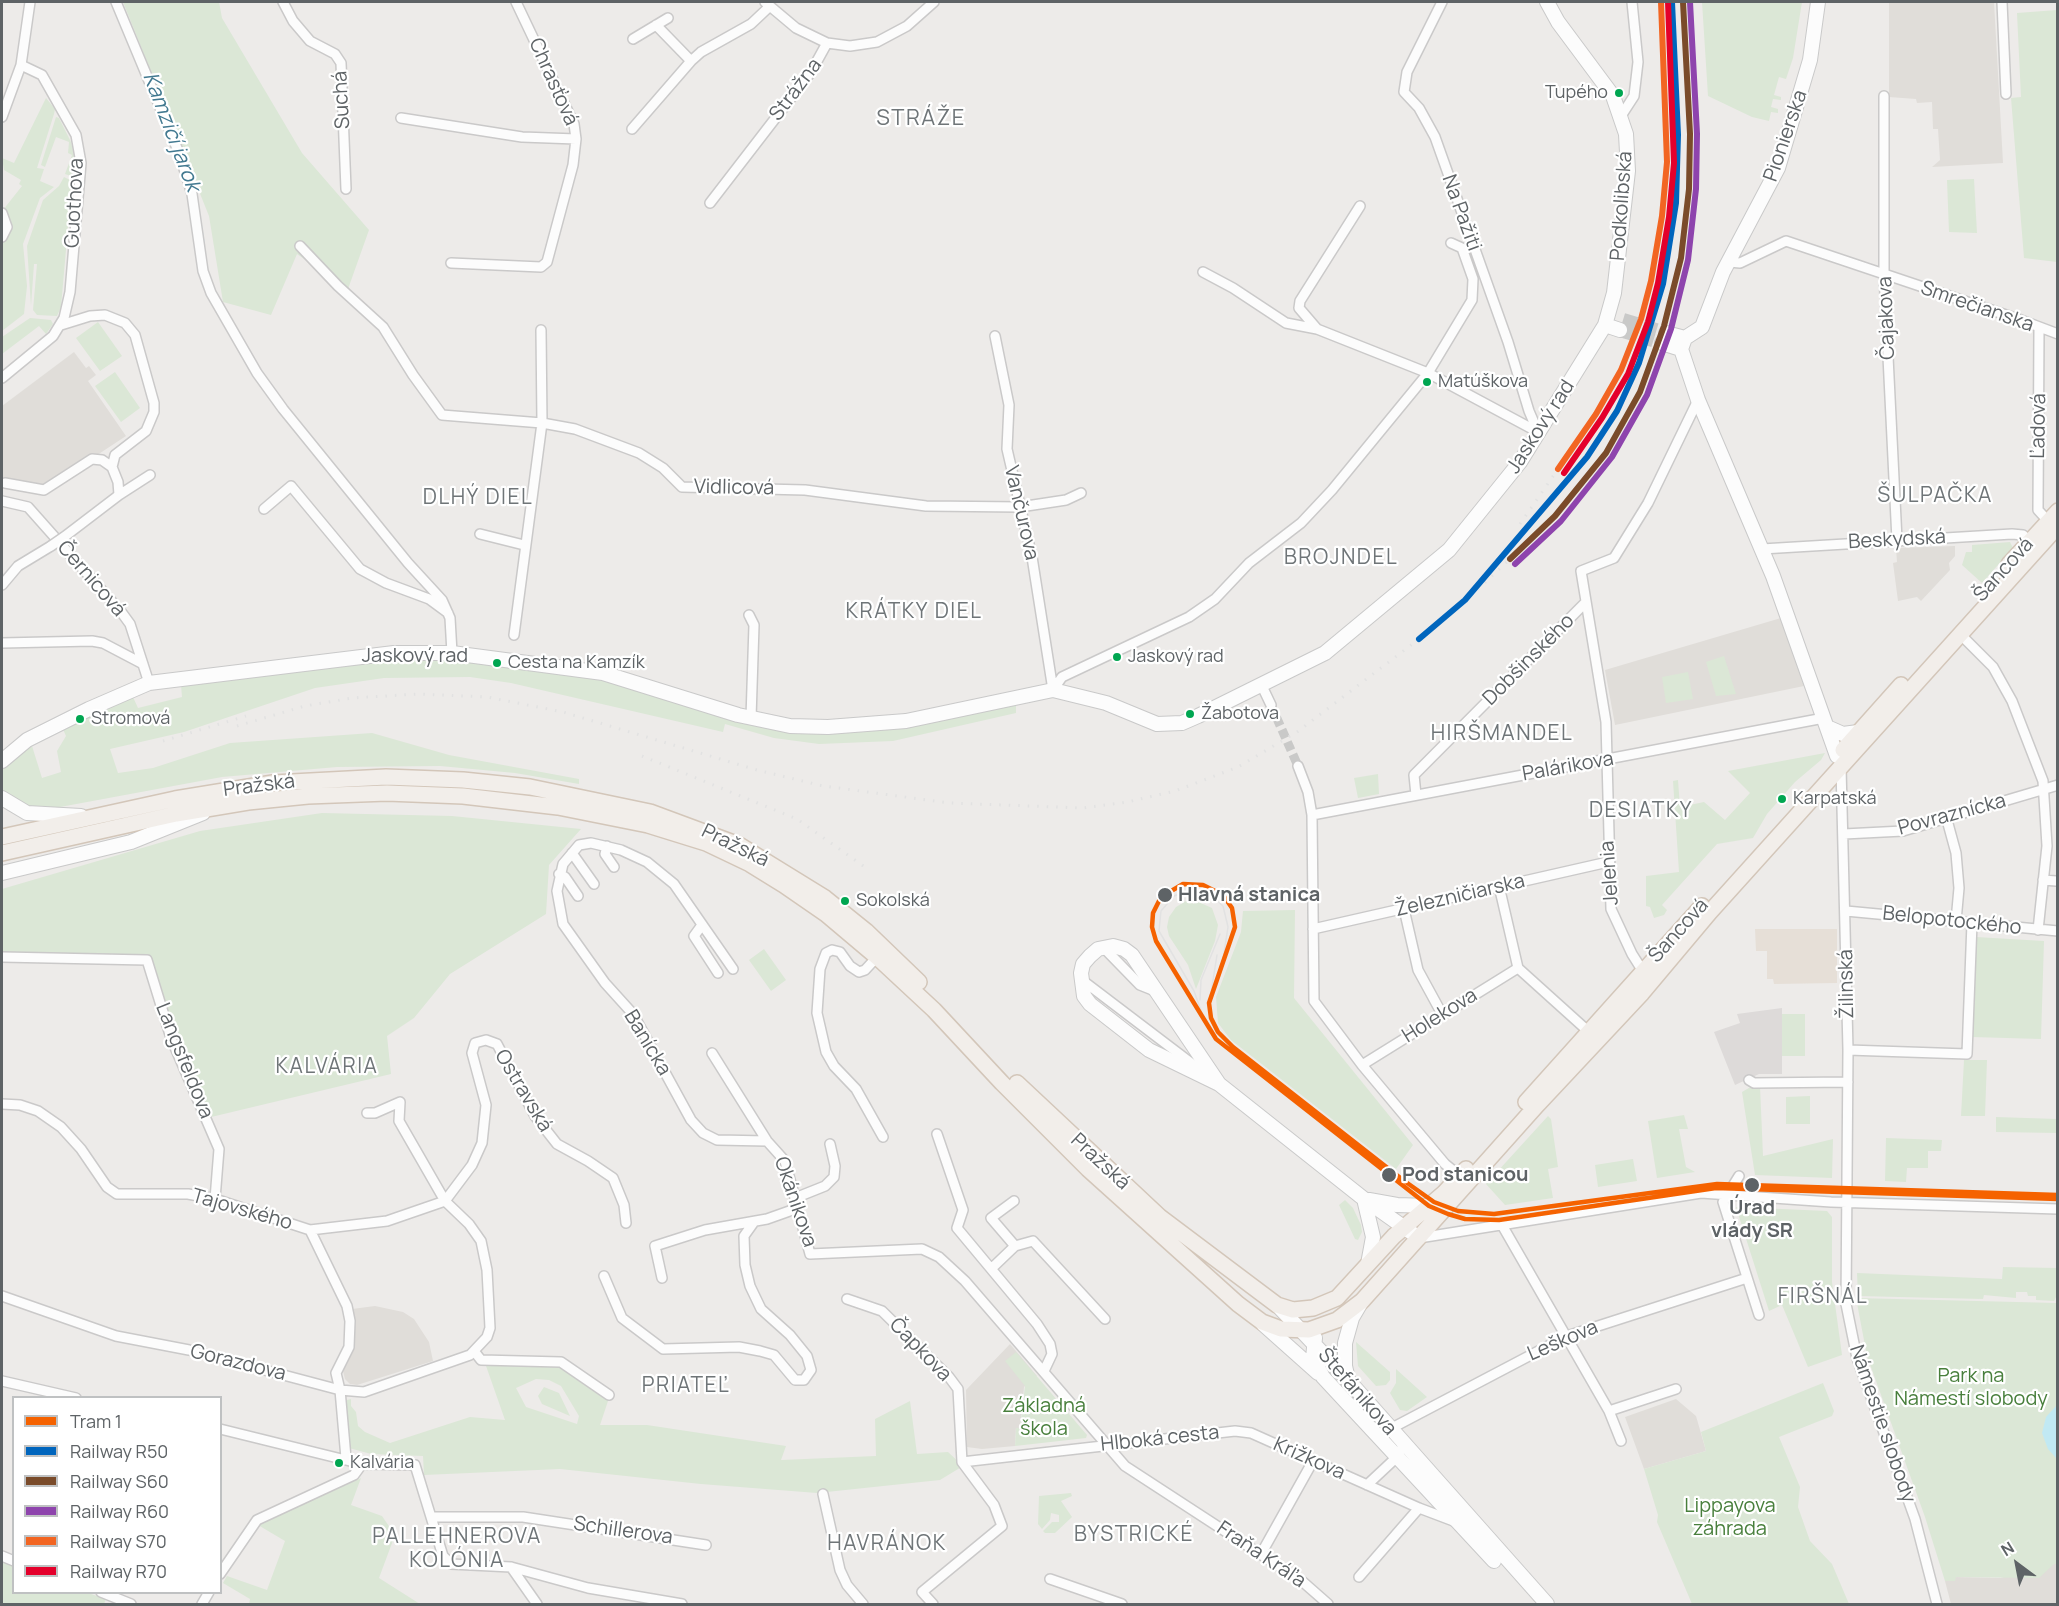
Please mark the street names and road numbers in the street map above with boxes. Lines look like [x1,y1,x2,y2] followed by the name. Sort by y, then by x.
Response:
[523,34,583,130] street label: Chrasťová
[765,54,827,126] street label: Strážna
[328,70,356,130] street label: Suchá
[1759,87,1813,185] street label: Pionierska
[1606,150,1638,262] street label: Podkolibská
[61,158,89,248] street label: Guothova
[1436,172,1486,254] street label: Na Pažiti
[1874,276,1900,360] street label: Čajakova
[1917,276,2037,338] street label: Smrečianska
[1502,376,1580,478] street label: Jaskový rad
[2026,393,2052,459] street label: Ľadová
[998,463,1044,563] street label: Vančurova
[694,475,774,501] street label: Vidlicová
[1847,525,1947,555] street label: Beskydská
[1969,533,2039,607] street label: Šancová
[52,536,130,622] street label: Černicová
[1478,609,1580,711] street label: Dobšinského
[362,644,468,668] street label: Jaskový rad
[1521,747,1615,787] street label: Palárikova
[222,770,296,802] street label: Pražská
[1895,789,2009,841] street label: Povraznícka
[697,819,773,873] street label: Pražská
[1596,840,1624,906] street label: Jelenia
[1393,869,1527,923] street label: Železničiarska
[1644,894,1714,968] street label: Šancová
[1881,902,2023,940] street label: Belopotockého
[1834,949,1860,1019] street label: Žilinská
[1398,984,1482,1048] street label: Holekova
[150,1000,218,1122] street label: Langsfeldova
[618,1006,676,1080] street label: Banícka
[489,1045,557,1137] street label: Ostravská
[1065,1129,1135,1195] street label: Pražská
[768,1154,822,1250] street label: Okánikova
[189,1184,295,1236] street label: Tajovského
[884,1313,956,1387] street label: Čapkova
[1524,1315,1602,1367] street label: Leškova
[188,1340,288,1386] street label: Gorazdova
[1844,1342,1920,1506] street label: Námestie slobody
[1313,1343,1401,1441] street label: Štefánikova
[1100,1421,1220,1457] street label: Hlboká cesta
[1269,1433,1349,1485] street label: Križkova
[572,1512,674,1550] street label: Schillerova
[1212,1517,1310,1593] street label: Fraňa Kráľa

